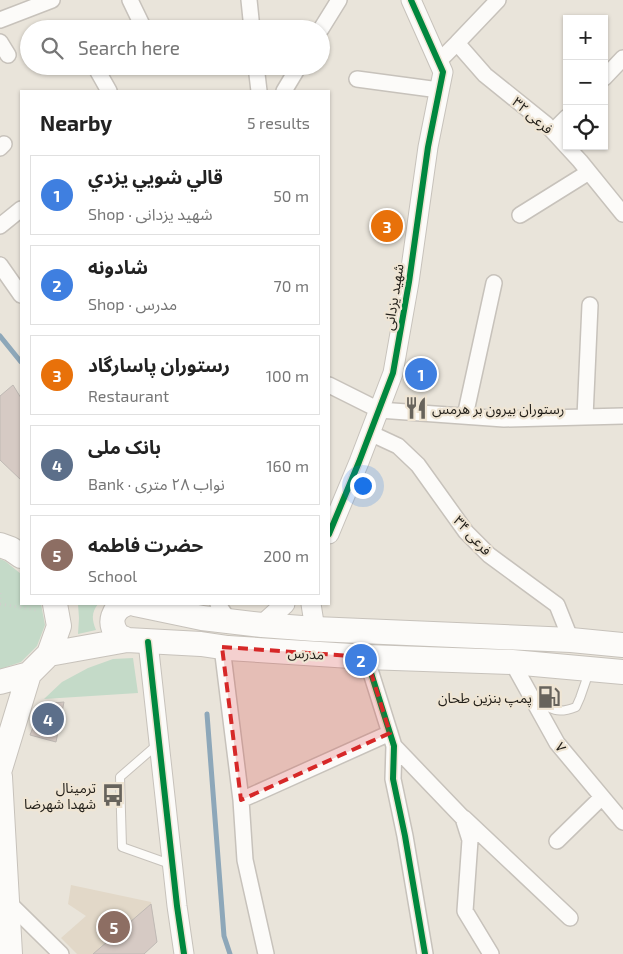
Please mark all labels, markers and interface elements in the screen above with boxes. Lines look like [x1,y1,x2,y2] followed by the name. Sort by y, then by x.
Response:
[563,15,608,150] map controls
[563,15,608,60] button: +
[20,20,330,75] search box
[38,34,66,62] icon: search
[78,36,180,59] text: Search here
[563,60,608,105] button: −
[509,93,557,138] street label: فرعی ۳۲
[563,105,608,150] button: locate
[40,110,112,135] text: Nearby
[247,113,310,132] text: 5 results
[88,165,223,188] text: قالي شويي يزدي
[54,186,60,205] text: 1
[273,186,309,205] text: 50 m
[88,204,212,223] text: Shop · شهید یزدانی
[371,207,403,245] pin: 3
[88,255,148,278] text: شادونه
[379,262,408,332] street label: شهید یزدانی
[52,276,62,295] text: 2
[274,276,309,295] text: 70 m
[88,294,177,313] text: Shop · مدرس
[88,353,230,376] text: رستوران پاسارگاد
[405,355,437,393] pin: 1
[52,366,62,385] text: 3
[266,366,309,385] text: 100 m
[88,386,169,405] text: Restaurant
[403,395,429,421] restaurant icon: رستوران بیرون بر هرمس
[432,400,564,418] place label: رستوران بیرون بر هرمس
[88,435,161,458] text: بانک ملی
[52,456,62,475] text: 4
[266,456,309,475] text: 160 m
[350,473,376,499] your location
[88,474,225,493] text: Bank · نواب ۲۸ متری
[450,512,496,559] street label: فرعی ۳۴
[88,533,203,556] text: حضرت فاطمه
[53,546,61,565] text: 5
[263,546,309,565] text: 200 m
[88,566,137,585] text: School
[345,641,377,679] pin: 2
[287,643,325,664] street label: مدرس
[536,684,562,710] fuel station icon: پمپ بنزین طحان
[438,689,532,708] place label: پمپ بنزین طحان
[32,700,64,738] pin: 4
[552,739,570,755] street label: ۷
[24,779,96,813] place label: ترمینال شهدا شهرضا
[100,782,126,808] bus stop icon: ترمینال شهدا شهرضا
[98,908,130,946] pin: 5

